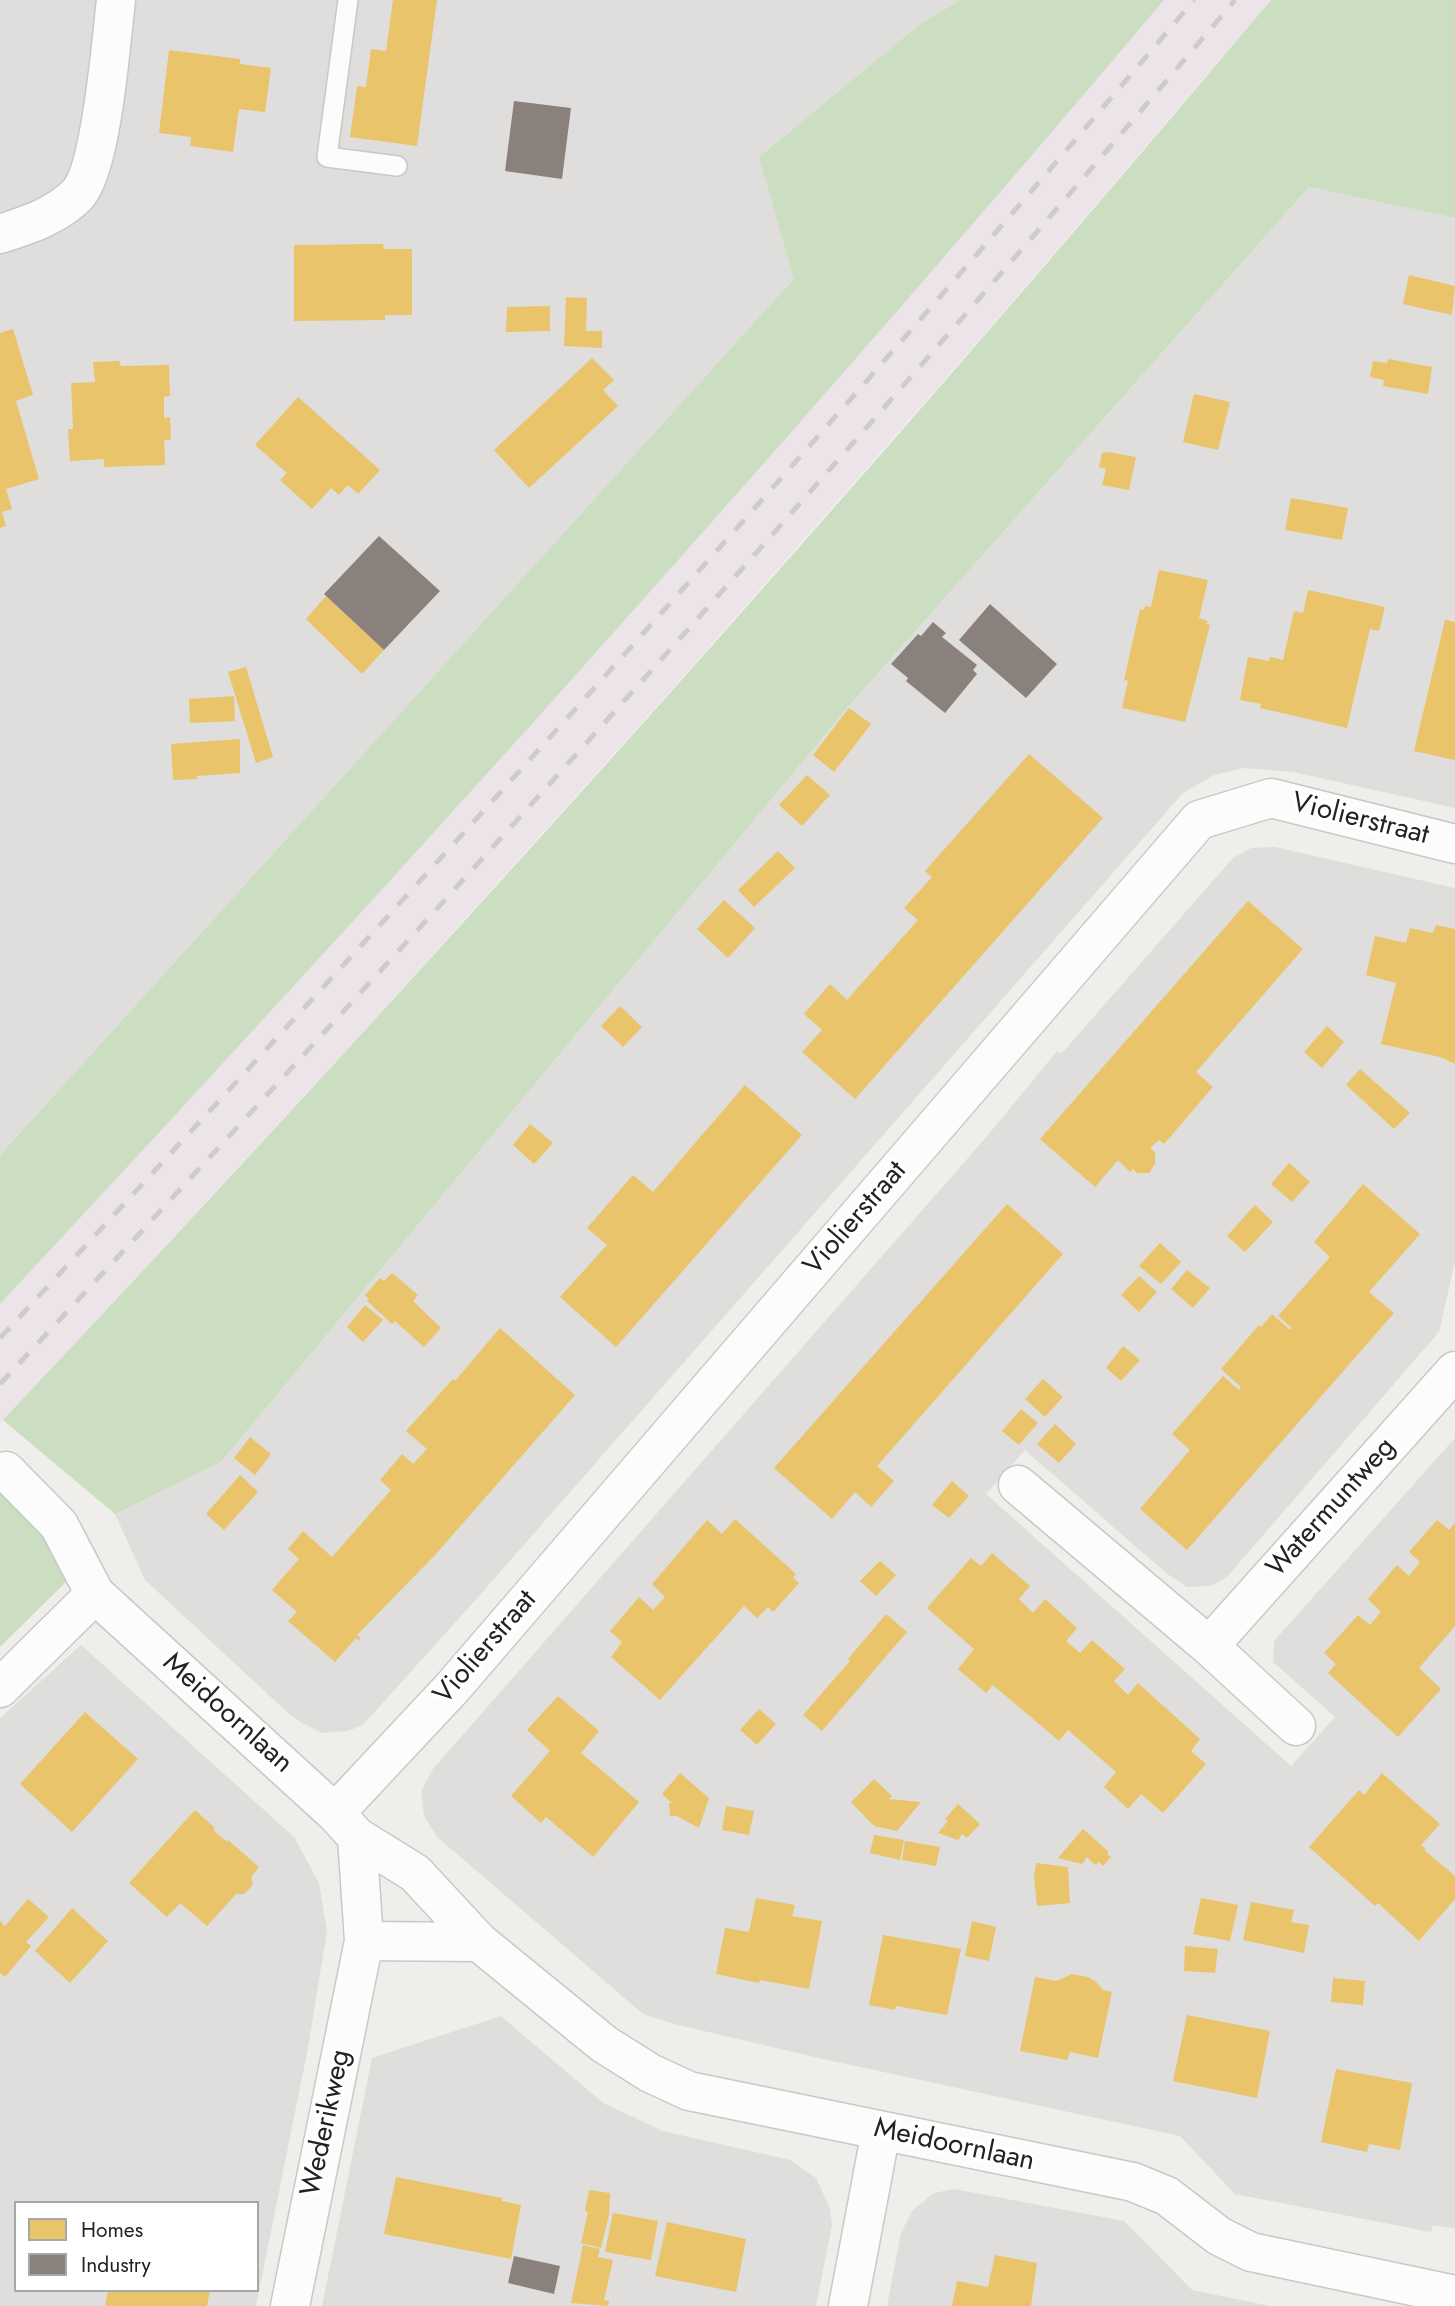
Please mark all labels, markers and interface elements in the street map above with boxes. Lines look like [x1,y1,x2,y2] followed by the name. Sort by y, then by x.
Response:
[1288,787,1432,853] street label: Violierstraat
[797,1155,915,1283] street label: Violierstraat
[1261,1431,1403,1585] street label: Watermuntweg
[427,1584,545,1712] street label: Violierstraat
[155,1647,299,1781] street label: Meidoornlaan
[295,2047,359,2199] street label: Wederikweg
[871,2113,1037,2179] street label: Meidoornlaan
[14,2201,259,2292] legend
[81,2215,143,2245] text: Homes
[81,2250,151,2280] text: Industry

